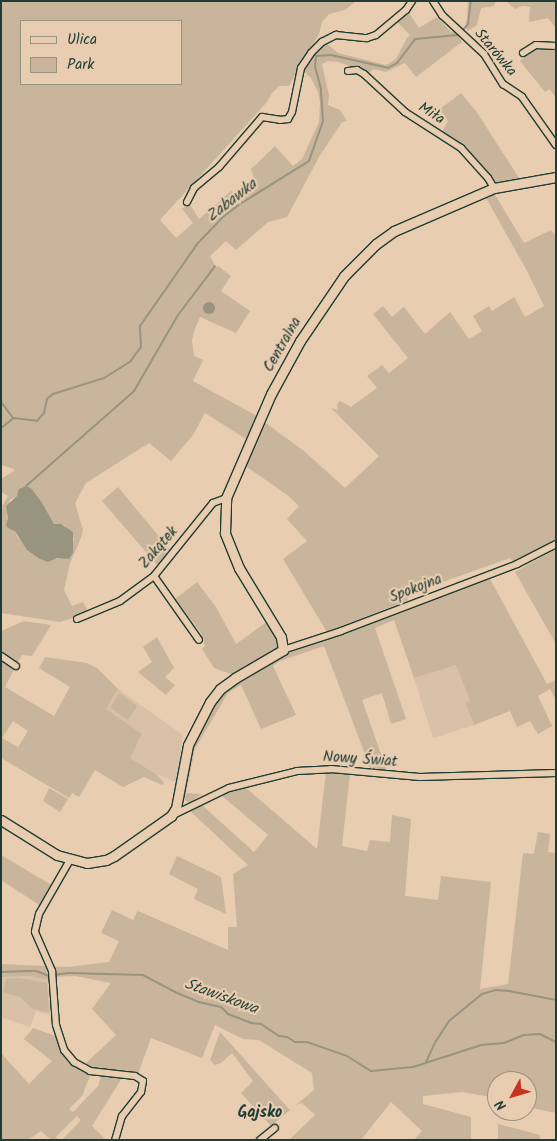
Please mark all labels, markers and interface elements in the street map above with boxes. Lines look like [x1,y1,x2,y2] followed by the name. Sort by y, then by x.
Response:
[20,20,182,85] legend
[470,25,520,81] street label: Starówka
[67,28,97,52] text: Ulica
[67,53,94,77] text: Park
[414,99,448,129] street label: Miła
[203,175,261,227] water label: Zabawka
[260,314,306,376] street label: Centralna
[136,523,182,573] street label: Zakątek
[387,571,445,607] street label: Spokojna
[322,748,398,772] street label: Nowy Świat
[182,975,260,1019] water label: Stawiskowa
[487,1071,537,1121] north arrow
[490,1094,512,1115] text: N
[238,1103,282,1123] district label: Gajsko

